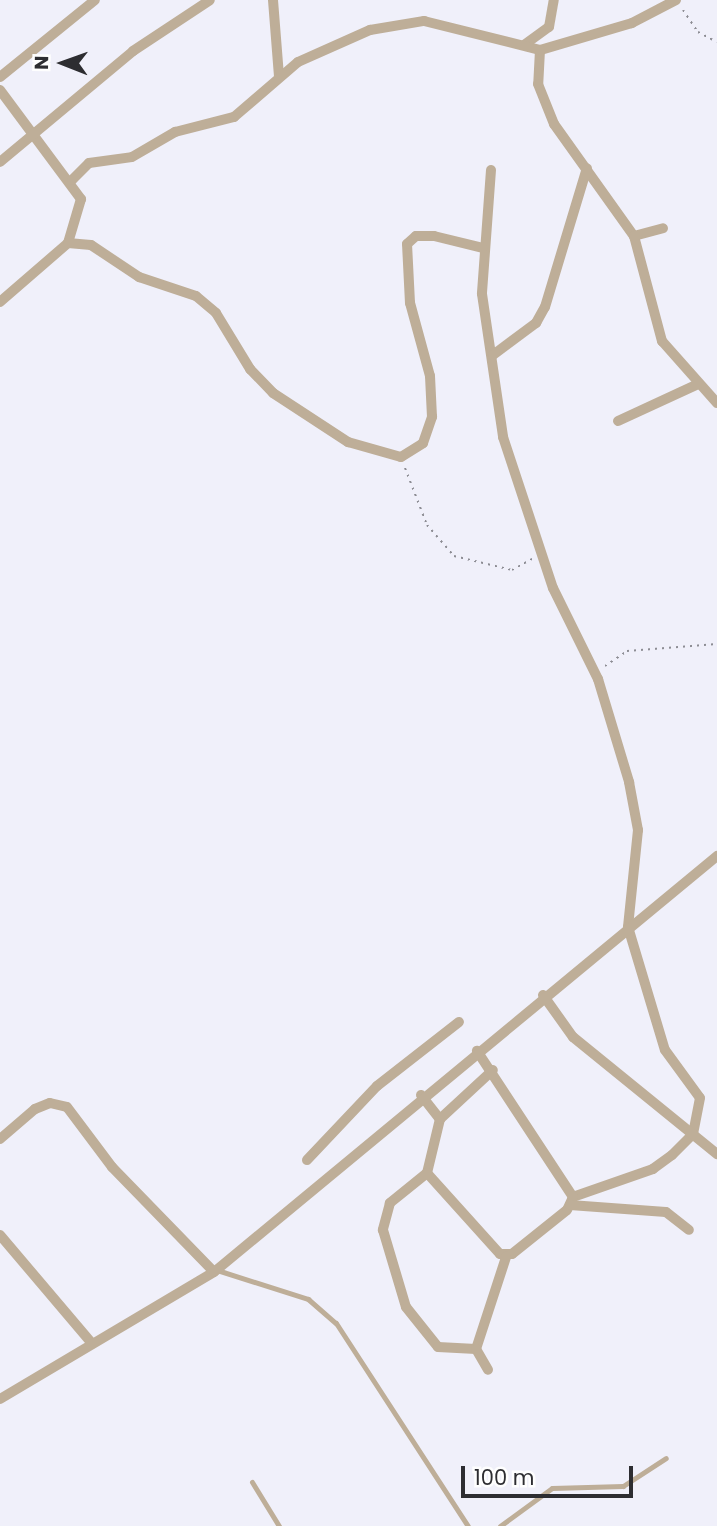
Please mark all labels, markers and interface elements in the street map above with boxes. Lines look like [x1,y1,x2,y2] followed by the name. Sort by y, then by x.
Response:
[28,28,98,98] north arrow
[28,55,55,70] text: N
[465,1452,636,1496] scale bar
[474,1463,534,1492] text: 100 m

